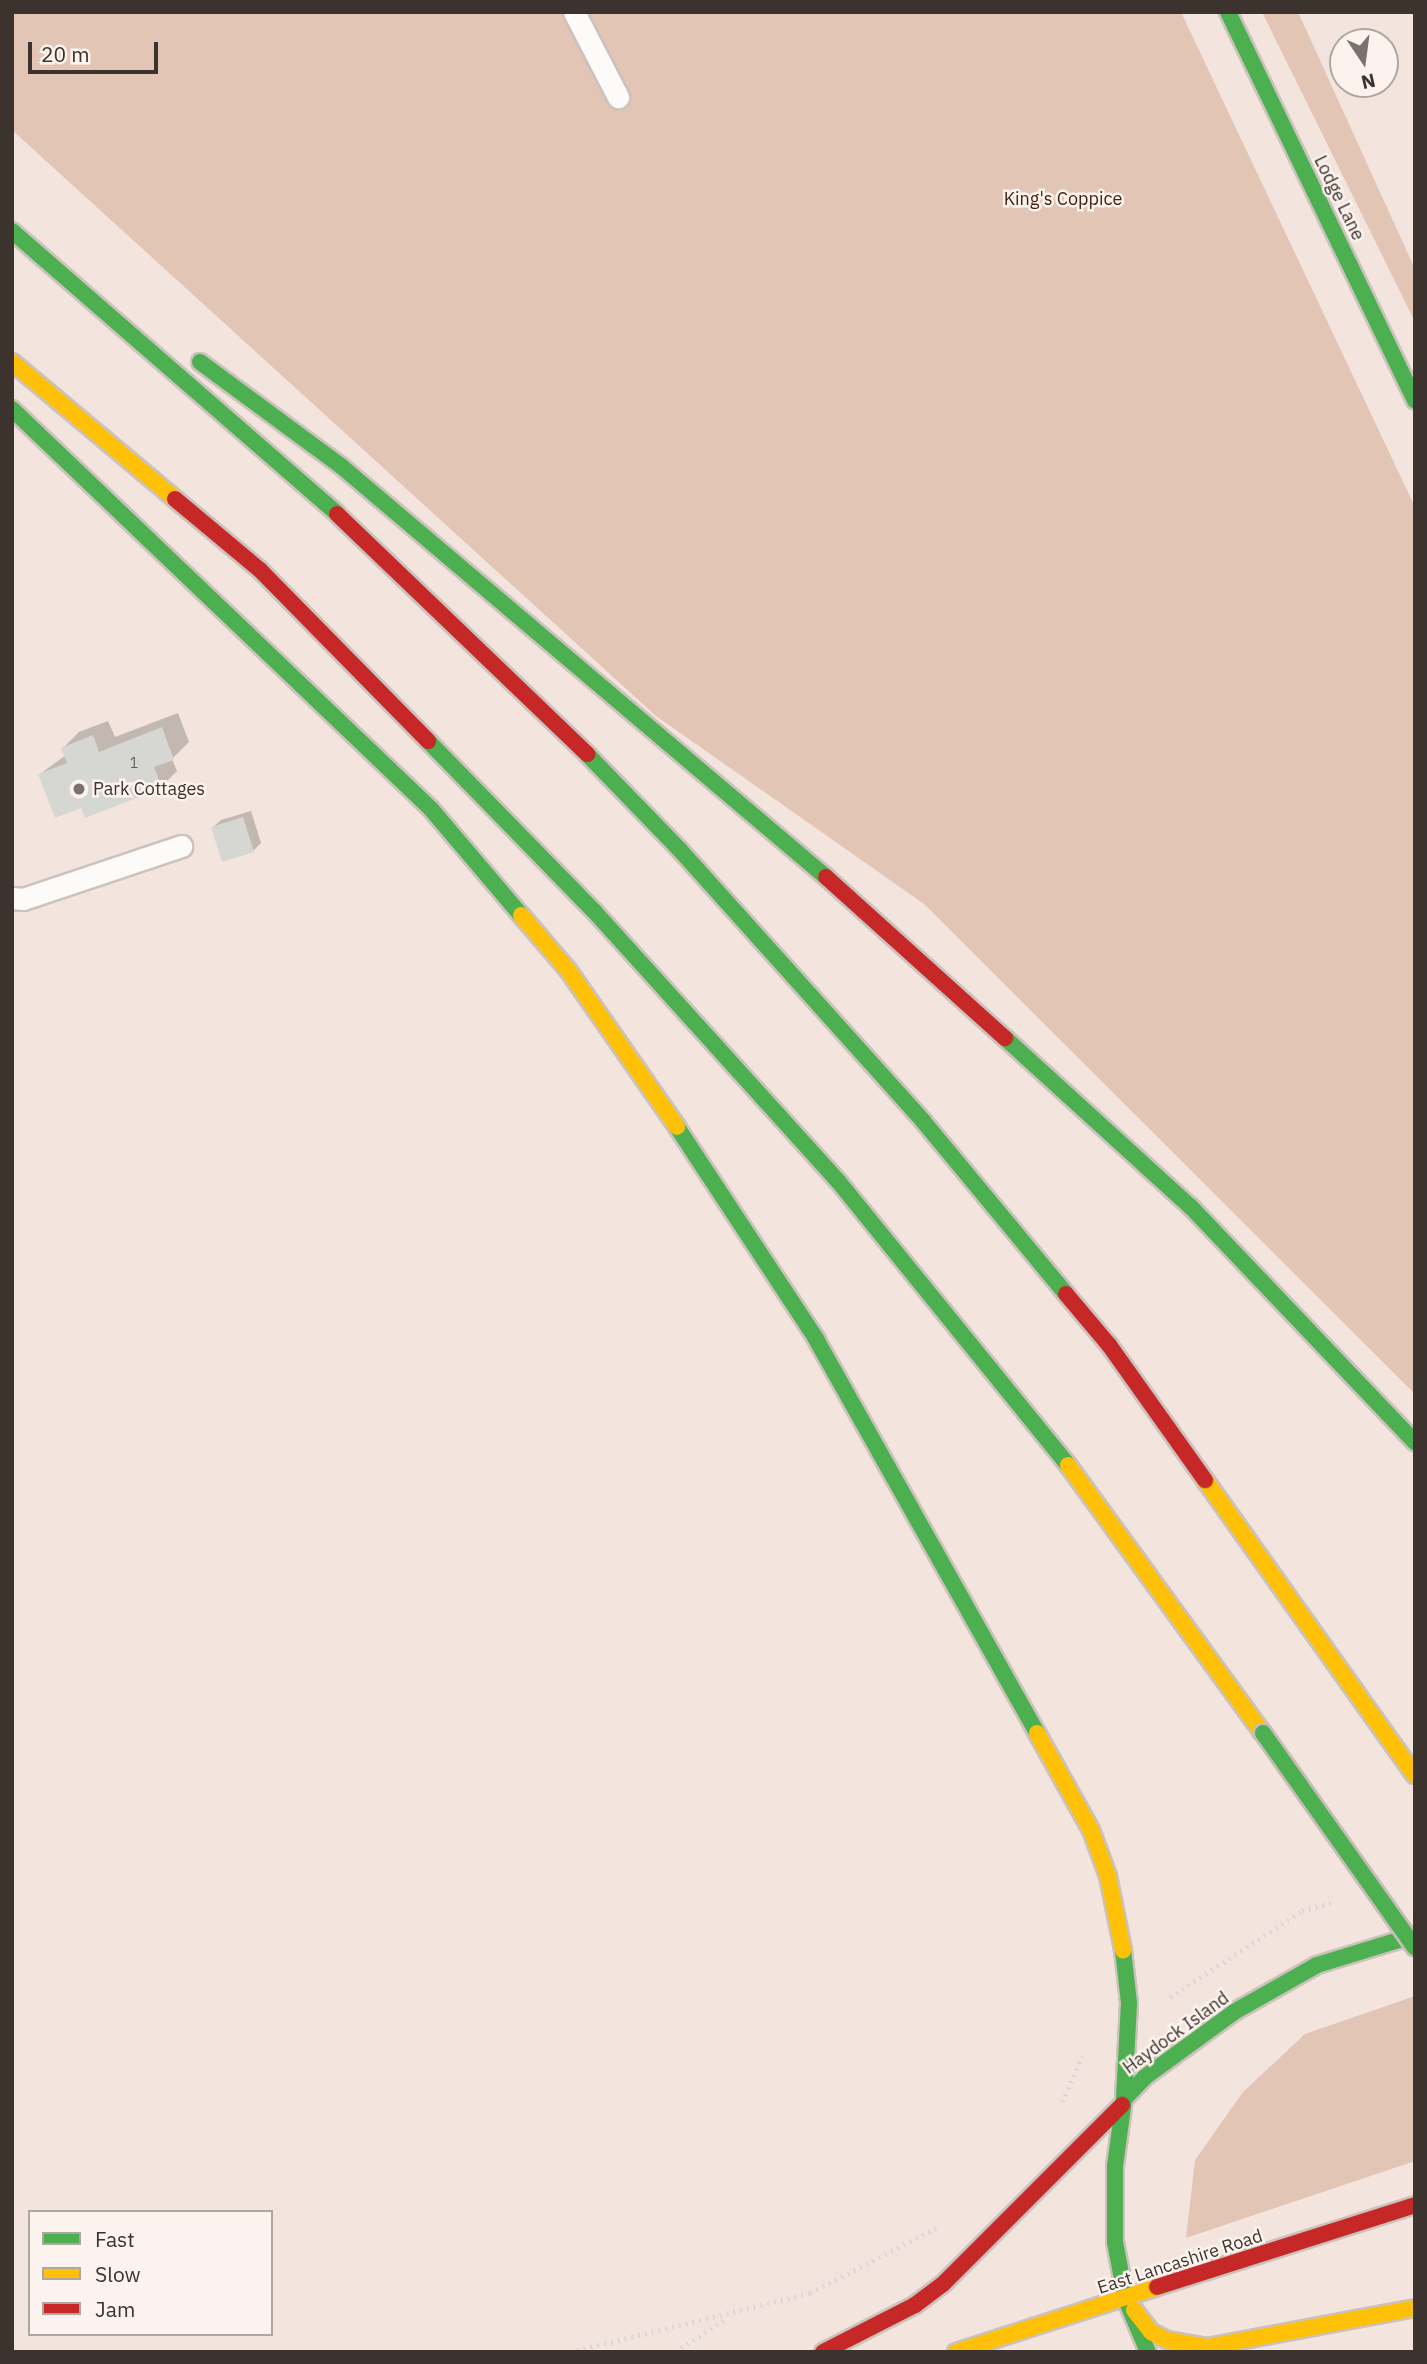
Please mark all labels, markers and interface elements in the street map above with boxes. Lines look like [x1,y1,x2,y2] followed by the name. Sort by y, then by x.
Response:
[32,28,161,72] scale bar
[1329,28,1399,98] north arrow
[41,40,90,68] text: 20 m
[1359,68,1378,95] text: N
[1309,152,1369,244] street label: Lodge Lane
[1004,188,1122,210] park label: King's Coppice
[130,755,138,771] house number: 1
[93,778,205,800] place label: Park Cottages
[71,781,87,797] marker: Park Cottages
[1119,1987,1233,2079] street label: Haydock Island
[28,2210,273,2336] legend
[95,2225,135,2253] text: Fast
[1095,2225,1265,2299] street label: East Lancashire Road
[95,2260,141,2288] text: Slow
[95,2295,135,2323] text: Jam

